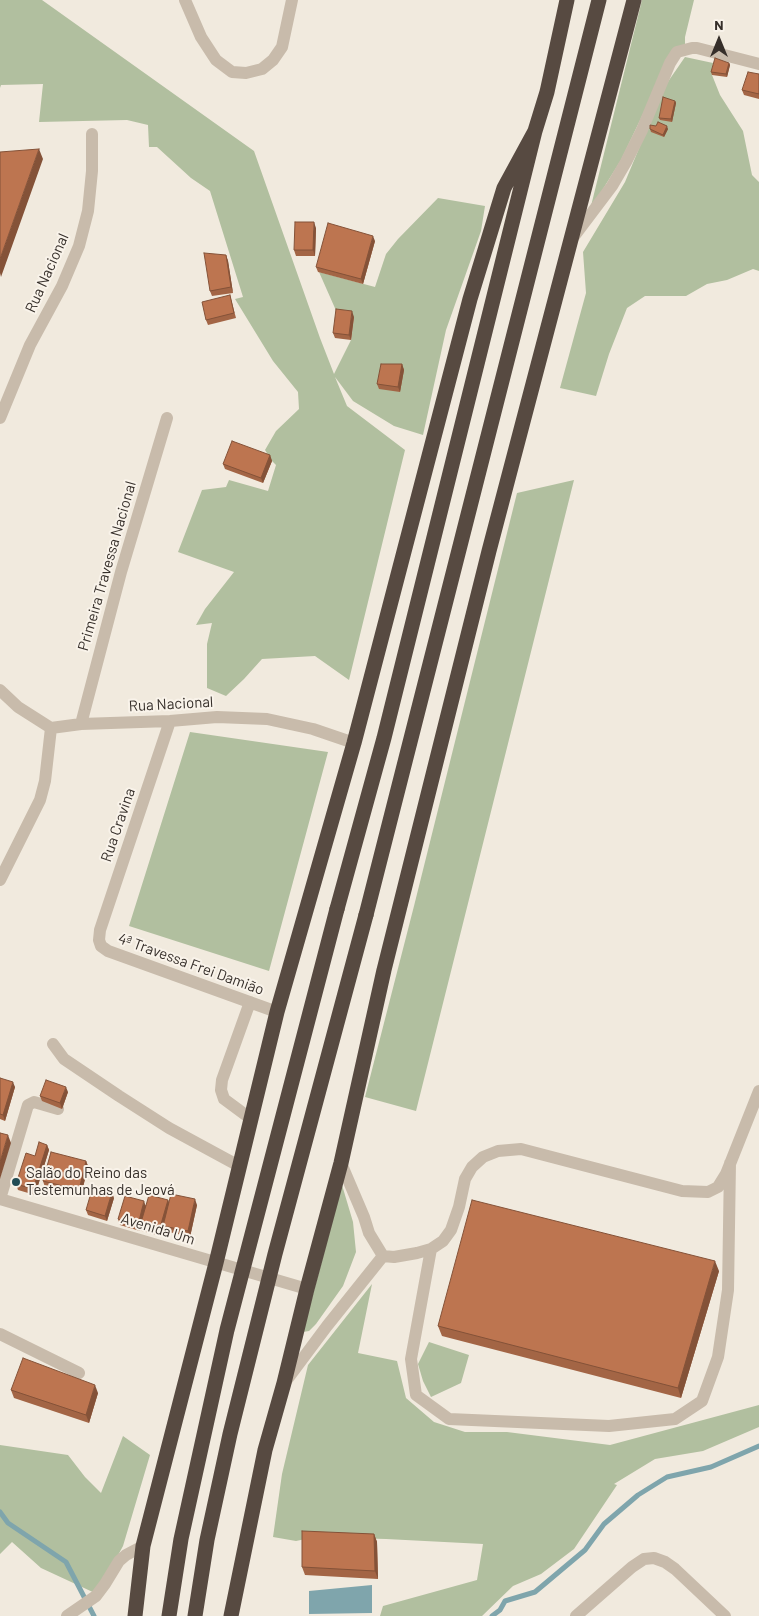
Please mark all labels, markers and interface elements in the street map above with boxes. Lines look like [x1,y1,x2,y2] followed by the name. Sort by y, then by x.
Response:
[694,15,744,65] north arrow
[714,16,724,33] text: N
[22,231,72,315] street label: Rua Nacional
[74,479,140,653] street label: Primeira Travessa Nacional
[128,693,214,715] street label: Rua Nacional
[97,786,139,864] street label: Rua Cravina
[116,929,266,999] street label: 4ª Travessa Frei Damião
[26,1164,175,1199] place label: Salão do Reino das Testemunhas de Jeová
[10,1176,22,1188] marker: Salão do Reino das Testemunhas de Jeová
[119,1209,197,1249] street label: Avenida Um

